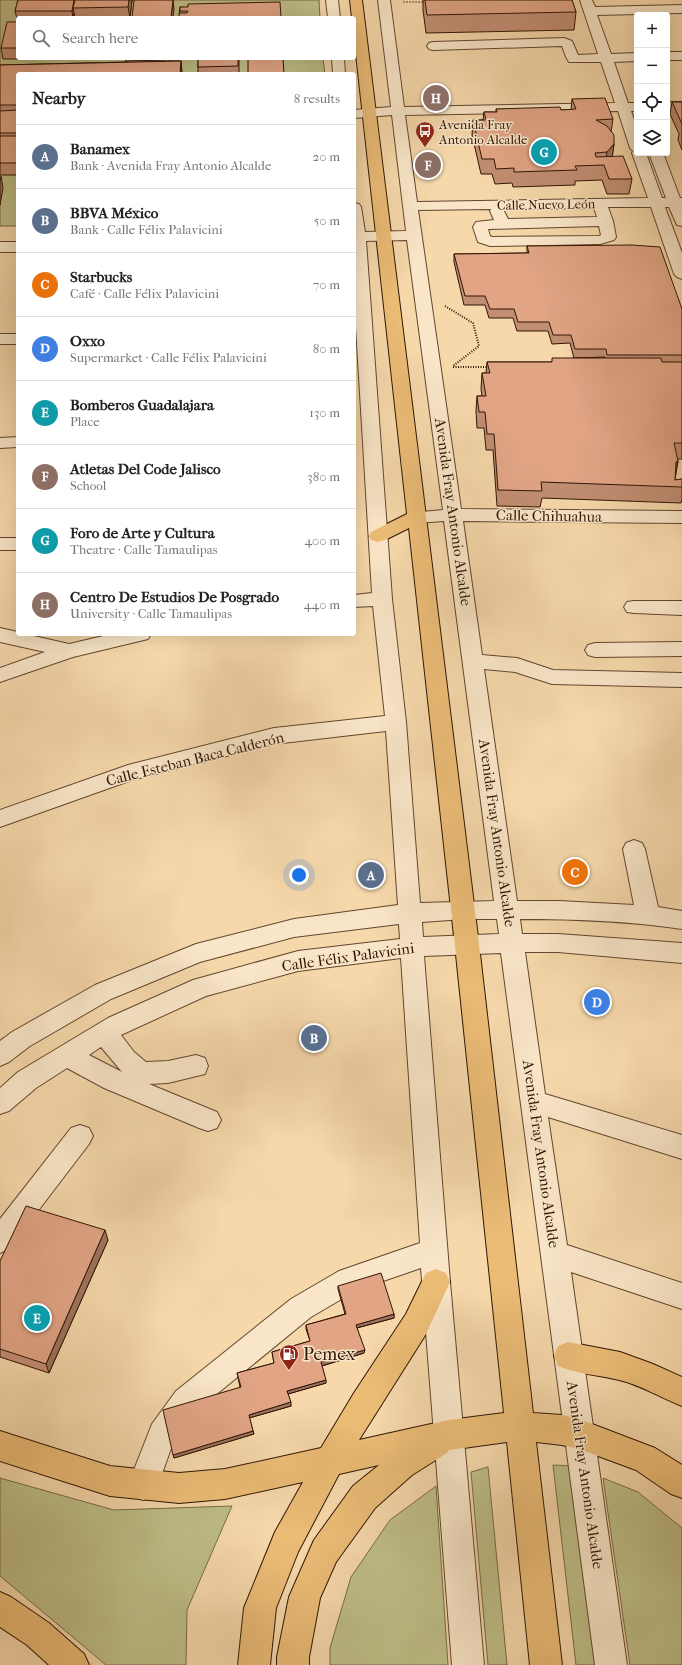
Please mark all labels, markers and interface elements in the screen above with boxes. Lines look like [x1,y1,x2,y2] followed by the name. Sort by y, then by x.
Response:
[634,12,670,156] map controls
[634,12,670,48] button: +
[16,16,356,60] search box
[30,27,52,49] icon: search
[62,29,138,47] text: Search here
[634,48,670,84] button: −
[423,83,449,113] pin: H
[634,84,670,120] button: locate
[32,88,86,108] text: Nearby
[294,91,340,106] text: 8 results
[438,117,528,147] place label: Avenida Fray Antonio Alcalde
[414,120,436,148] bus stop icon: Avenida Fray Antonio Alcalde
[634,120,670,156] button: layers
[531,137,557,167] pin: G
[70,140,130,158] text: Banamex
[41,149,49,164] text: A
[313,149,340,164] text: 20 m
[415,150,441,180] pin: F
[70,158,271,173] text: Bank · Avenida Fray Antonio Alcalde
[497,196,596,213] street label: Calle Nuevo León
[70,204,158,222] text: BBVA México
[41,213,49,228] text: B
[314,213,340,228] text: 50 m
[70,222,223,237] text: Bank · Calle Félix Palavicini
[70,268,132,286] text: Starbucks
[41,277,49,292] text: C
[313,277,340,292] text: 70 m
[70,286,219,301] text: Café · Calle Félix Palavicini
[70,332,105,350] text: Oxxo
[40,341,50,356] text: D
[313,341,340,356] text: 80 m
[70,350,267,365] text: Supermarket · Calle Félix Palavicini
[70,396,214,414] text: Bomberos Guadalajara
[41,405,49,420] text: E
[309,405,340,420] text: 130 m
[70,414,100,429] text: Place
[431,416,475,608] street label: Avenida Fray Antonio Alcalde
[70,460,221,478] text: Atletas Del Code Jalisco
[42,469,48,484] text: F
[307,469,340,484] text: 380 m
[70,478,106,493] text: School
[496,506,603,526] street label: Calle Chihuahua
[70,524,215,542] text: Foro de Arte y Cultura
[40,533,50,548] text: G
[304,533,340,548] text: 400 m
[70,542,218,557] text: Theatre · Calle Tamaulipas
[70,588,279,606] text: Centro De Estudios De Posgrado
[40,597,50,612] text: H
[304,597,340,612] text: 440 m
[70,606,232,621] text: University · Calle Tamaulipas
[104,728,286,790] street label: Calle Esteban Baca Calderón
[475,737,519,929] street label: Avenida Fray Antonio Alcalde
[562,857,588,887] pin: C
[358,860,384,890] pin: A
[289,865,309,885] your location
[281,939,416,975] street label: Calle Félix Palavicini
[584,987,610,1017] pin: D
[301,1023,327,1053] pin: B
[519,1058,563,1250] street label: Avenida Fray Antonio Alcalde
[24,1303,50,1333] pin: E
[278,1343,300,1371] fuel station icon: Pemex
[303,1344,356,1365] place label: Pemex
[563,1379,607,1571] street label: Avenida Fray Antonio Alcalde

